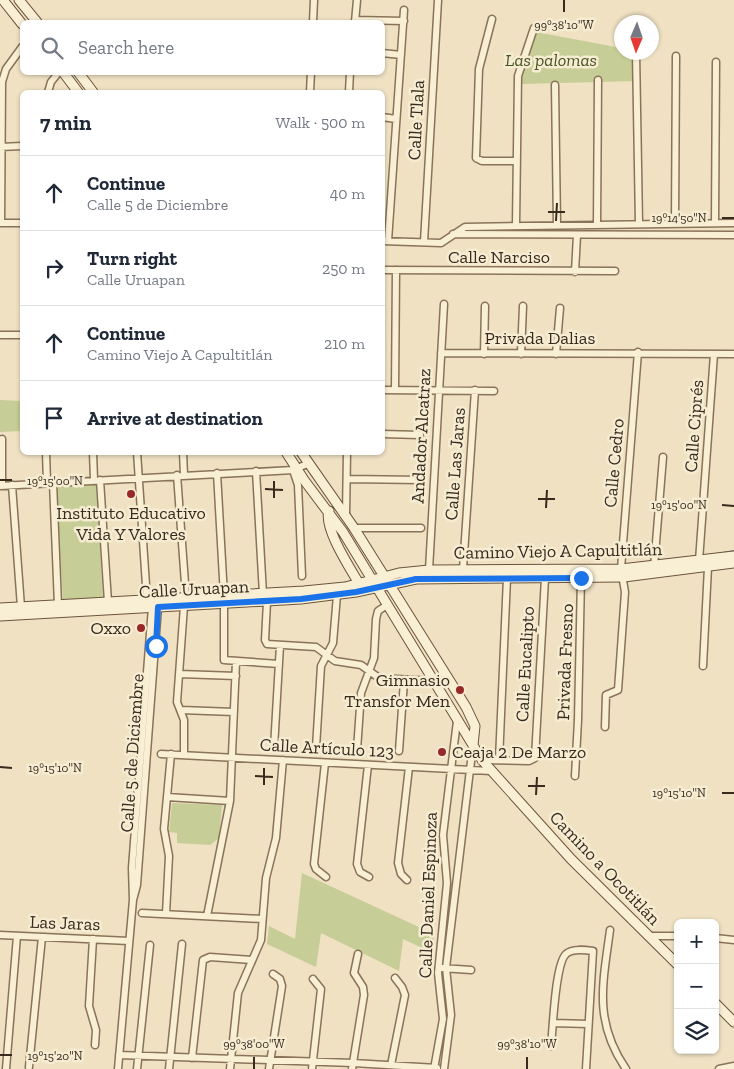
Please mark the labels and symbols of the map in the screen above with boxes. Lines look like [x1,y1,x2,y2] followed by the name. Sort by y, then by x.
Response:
[614,15,659,60] north arrow
[534,18,594,32] text: 99°38'10"W
[505,49,597,71] park label: Las palomas
[403,79,429,161] street label: Calle Tlala
[651,211,707,225] text: 19°14'50"N
[448,246,550,268] street label: Calle Narciso
[485,327,596,349] street label: Privada Dalias
[406,368,436,504] street label: Andador Alcatraz
[680,379,708,473] street label: Calle Ciprés
[440,407,470,521] street label: Calle Las Jaras
[599,418,629,508] street label: Calle Cedro
[27,474,83,488] text: 19°15'00"N
[125,488,137,500] marker: Instituto Educativo Vida Y Valores
[651,498,707,512] text: 19°15'00"N
[56,502,206,545] place label: Instituto Educativo Vida Y Valores
[454,538,663,564] street label: Camino Viejo A Capultitlán
[570,567,593,590] route end
[138,575,250,603] street label: Calle Uruapan
[552,603,578,721] street label: Privada Fresno
[511,606,539,722] street label: Calle Eucalipto
[91,617,131,639] place label: Oxxo
[135,622,147,634] marker: Oxxo
[145,635,168,658] route start
[344,669,451,712] place label: Gimnasio Transfor Men
[115,673,149,833] street label: Calle 5 de Diciembre
[454,684,466,696] marker: Gimnasio Transfor Men
[259,733,395,763] street label: Calle Artículo 123
[452,741,586,763] place label: Ceaja 2 De Marzo
[436,746,448,758] marker: Ceaja 2 De Marzo
[28,761,82,775] text: 19°15'10"N
[652,786,706,800] text: 19°15'10"N
[545,806,666,930] street label: Camino a Ocotitlán
[414,811,442,979] street label: Calle Daniel Espinoza
[29,911,101,935] street label: Las Jaras
[223,1037,286,1051] text: 99°38'00"W
[497,1037,557,1051] text: 99°38'10"W
[27,1049,83,1063] text: 19°15'20"N

